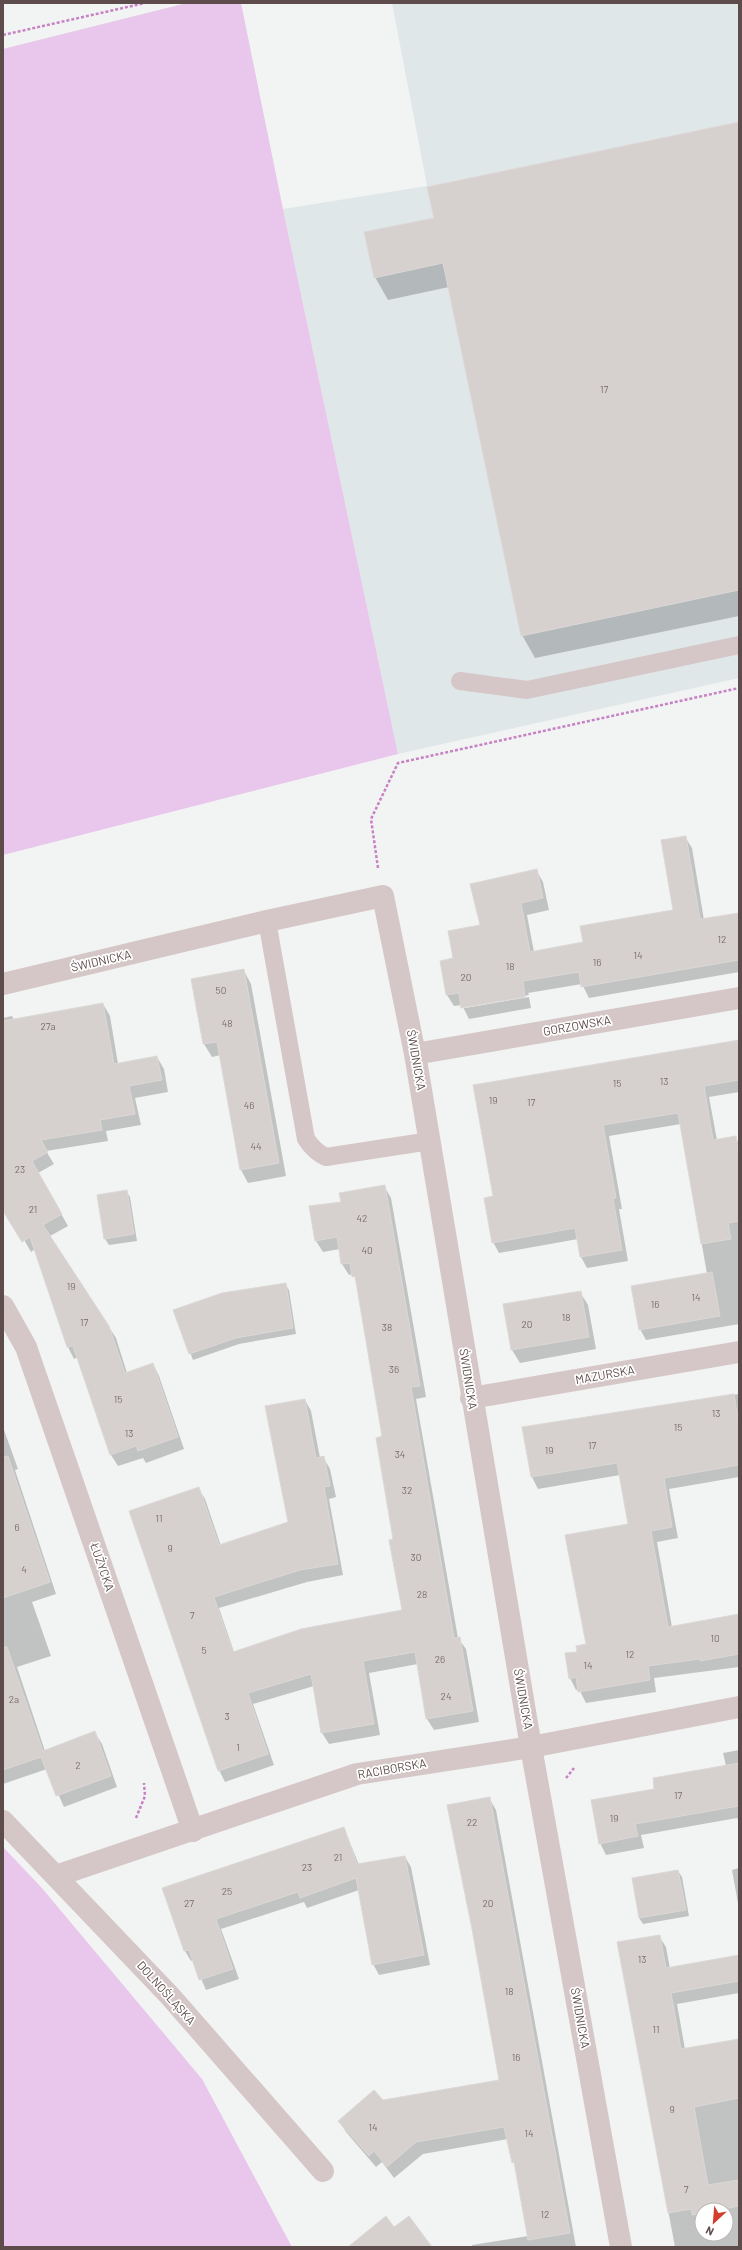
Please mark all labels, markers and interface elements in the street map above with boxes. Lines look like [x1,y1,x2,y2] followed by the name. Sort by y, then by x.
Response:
[600,383,608,395] house number: 17
[718,933,726,945] house number: 12
[69,946,132,974] street label: ŚWIDNICKA
[633,949,643,961] house number: 14
[593,956,601,968] house number: 16
[506,960,514,972] house number: 18
[460,971,472,983] house number: 20
[216,984,226,996] house number: 50
[542,1012,612,1038] street label: GORZOWSKA
[222,1017,232,1029] house number: 48
[40,1020,56,1032] house number: 27a
[405,1028,429,1091] street label: ŚWIDNICKA
[660,1075,668,1087] house number: 13
[613,1077,621,1089] house number: 15
[489,1094,497,1106] house number: 19
[527,1096,535,1108] house number: 17
[244,1099,254,1111] house number: 46
[250,1140,262,1152] house number: 44
[15,1163,25,1175] house number: 23
[29,1203,37,1215] house number: 21
[357,1212,367,1224] house number: 42
[361,1244,373,1256] house number: 40
[67,1280,75,1292] house number: 19
[691,1291,701,1303] house number: 14
[651,1298,659,1310] house number: 16
[562,1311,570,1323] house number: 18
[80,1316,88,1328] house number: 17
[521,1318,533,1330] house number: 20
[382,1321,392,1333] house number: 38
[457,1347,481,1410] street label: ŚWIDNICKA
[574,1362,635,1386] street label: MAZURSKA
[389,1363,399,1375] house number: 36
[114,1393,122,1405] house number: 15
[712,1407,720,1419] house number: 13
[674,1421,682,1433] house number: 15
[125,1427,133,1439] house number: 13
[588,1439,596,1451] house number: 17
[545,1444,553,1456] house number: 19
[395,1448,405,1460] house number: 34
[402,1484,412,1496] house number: 32
[155,1512,163,1524] house number: 11
[14,1521,20,1533] house number: 6
[88,1540,118,1593] street label: ŁUŻYCKA
[167,1542,173,1554] house number: 9
[411,1551,421,1563] house number: 30
[21,1563,27,1575] house number: 4
[417,1588,427,1600] house number: 28
[190,1609,195,1621] house number: 7
[710,1632,720,1644] house number: 10
[201,1644,207,1656] house number: 5
[626,1648,634,1660] house number: 12
[435,1653,445,1665] house number: 26
[583,1659,593,1671] house number: 14
[512,1667,536,1730] street label: ŚWIDNICKA
[441,1690,451,1702] house number: 24
[9,1693,19,1705] house number: 2a
[224,1710,230,1722] house number: 3
[236,1741,240,1753] house number: 1
[356,1755,427,1781] street label: RACIBORSKA
[75,1759,81,1771] house number: 2
[674,1789,682,1801] house number: 17
[610,1812,618,1824] house number: 19
[467,1816,477,1828] house number: 22
[334,1851,342,1863] house number: 21
[302,1861,312,1873] house number: 23
[222,1885,232,1897] house number: 25
[184,1897,194,1909] house number: 27
[482,1897,494,1909] house number: 20
[638,1953,646,1965] house number: 13
[135,1958,199,2027] street label: DOLNOŚLĄSKA
[505,1985,513,1997] house number: 18
[569,1986,593,2049] street label: ŚWIDNICKA
[652,2023,660,2035] house number: 11
[512,2051,520,2063] house number: 16
[669,2103,675,2115] house number: 9
[368,2121,378,2133] house number: 14
[524,2127,534,2139] house number: 14
[684,2183,689,2195] house number: 7
[694,2202,734,2242] north arrow
[541,2208,549,2220] house number: 12
[703,2224,716,2239] text: N

